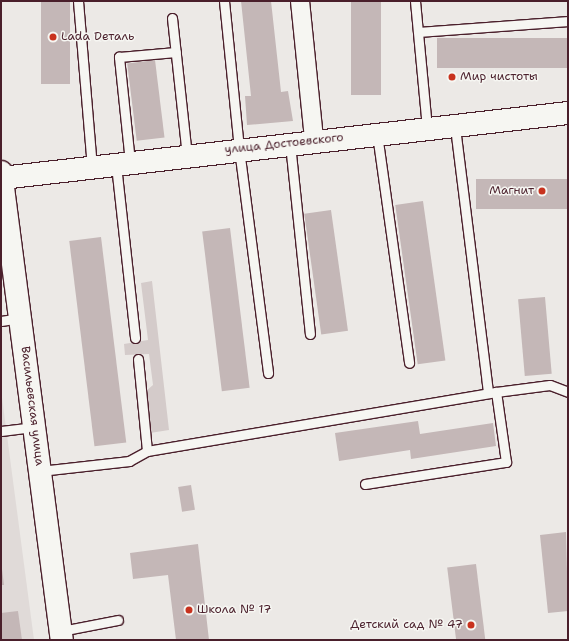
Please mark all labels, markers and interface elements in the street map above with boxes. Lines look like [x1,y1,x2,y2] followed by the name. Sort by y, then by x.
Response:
[61,30,134,44] place label: Lada Dеталь
[48,32,58,42] marker: Lada Dеталь
[460,70,538,84] place label: Мир чистоты
[447,72,457,82] marker: Мир чистоты
[224,131,344,157] street label: улица Достоевского
[489,184,534,198] place label: Магнит
[537,186,547,196] marker: Магнит
[18,345,46,467] street label: Васильевская улица
[197,603,271,617] place label: Школа № 17
[184,605,194,615] marker: Школа № 17
[350,618,463,632] place label: Детский сад № 47
[466,620,476,630] marker: Детский сад № 47

